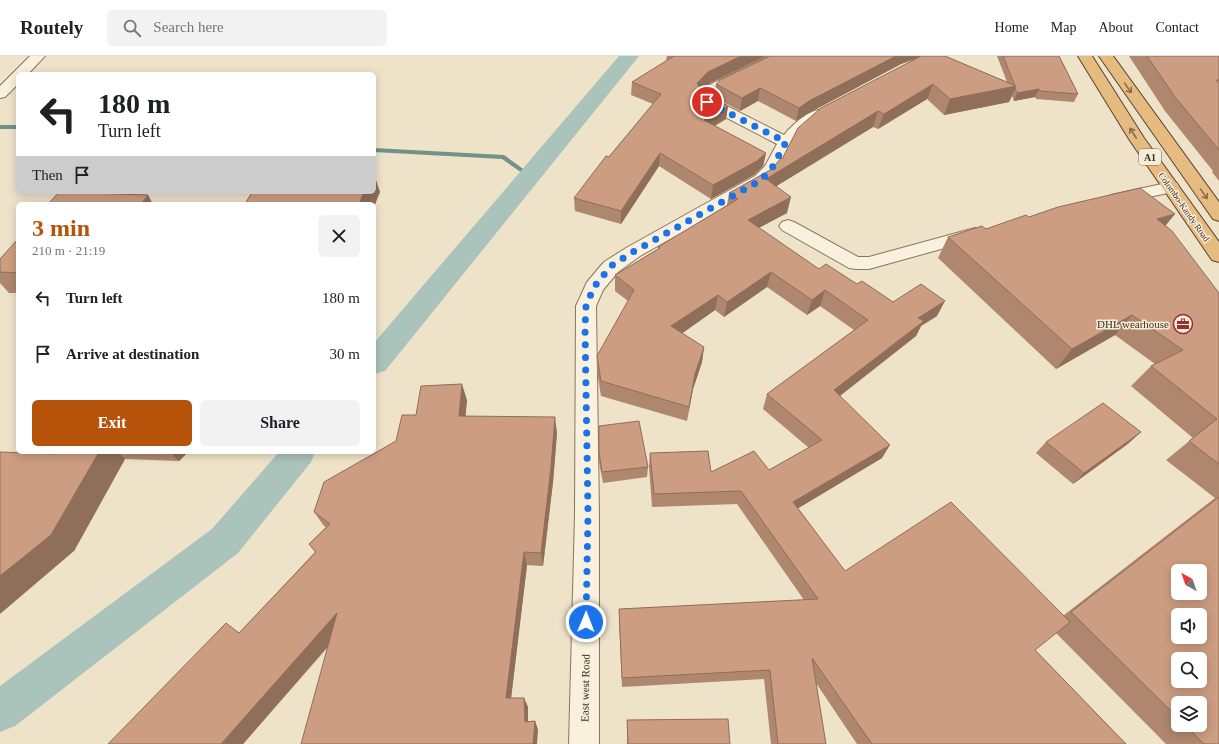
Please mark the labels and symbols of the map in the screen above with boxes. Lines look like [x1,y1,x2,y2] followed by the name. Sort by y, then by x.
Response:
[1124,82,1133,93] one-way arrow
[690,85,724,119] pin
[1129,127,1137,138] one-way arrow
[1139,149,1161,165] road number: A1
[1156,171,1212,244] street label: Colombo-Kandy Road
[1200,188,1208,199] one-way arrow
[1172,313,1194,335] office icon: DHL wearhouse
[1097,318,1169,330] place label: DHL wearhouse
[1171,564,1207,600] north arrow
[565,601,607,643] position arrow
[578,653,592,722] street label: East west Road

